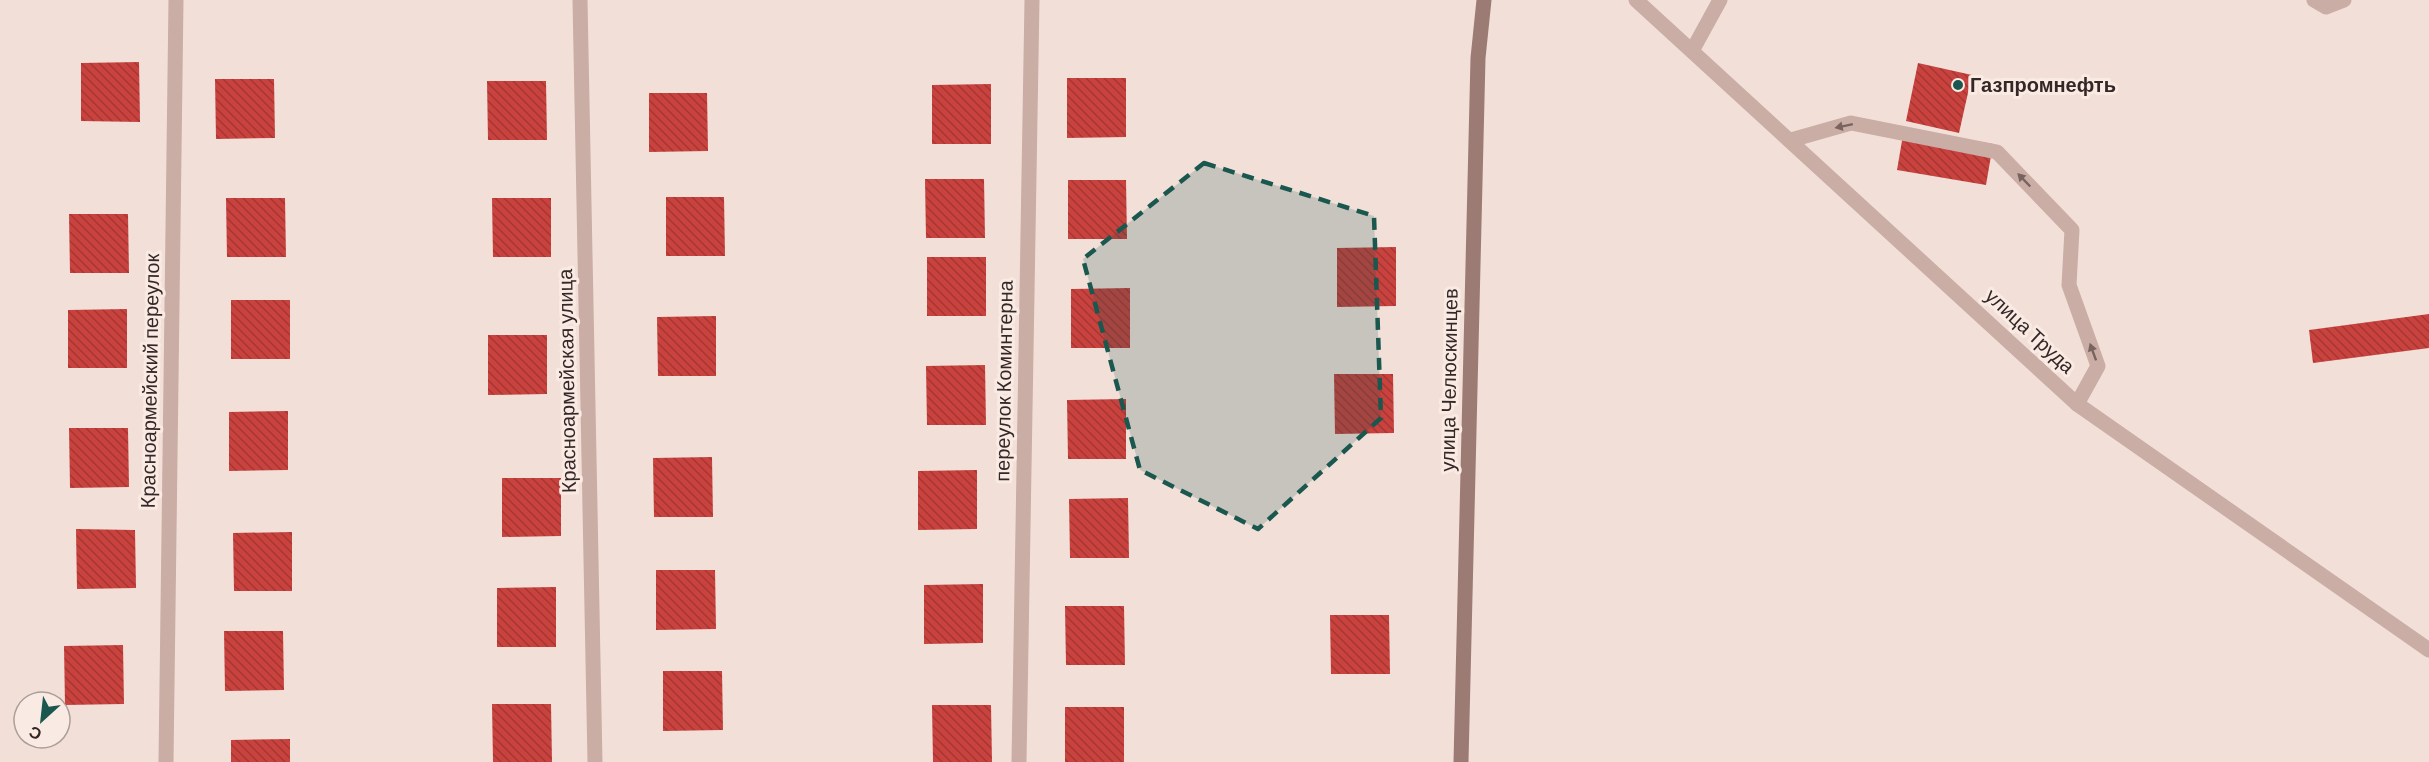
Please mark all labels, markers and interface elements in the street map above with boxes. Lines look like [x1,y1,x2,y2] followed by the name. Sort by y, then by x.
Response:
[1970,72,2116,96] place label: Газпромнефть
[1951,78,1965,92] marker: Газпромнефть
[1834,122,1853,131] one-way arrow
[2017,173,2031,187] one-way arrow
[135,253,163,509] street label: Красноармейский переулок
[552,268,580,493] street label: Красноармейская улица
[989,279,1017,482] street label: переулок Коминтерна
[1981,283,2081,378] street label: улица Труда
[1434,288,1462,472] street label: улица Челюскинцев
[2088,342,2098,360] one-way arrow
[12,690,72,750] north arrow
[25,723,44,745] text: С

